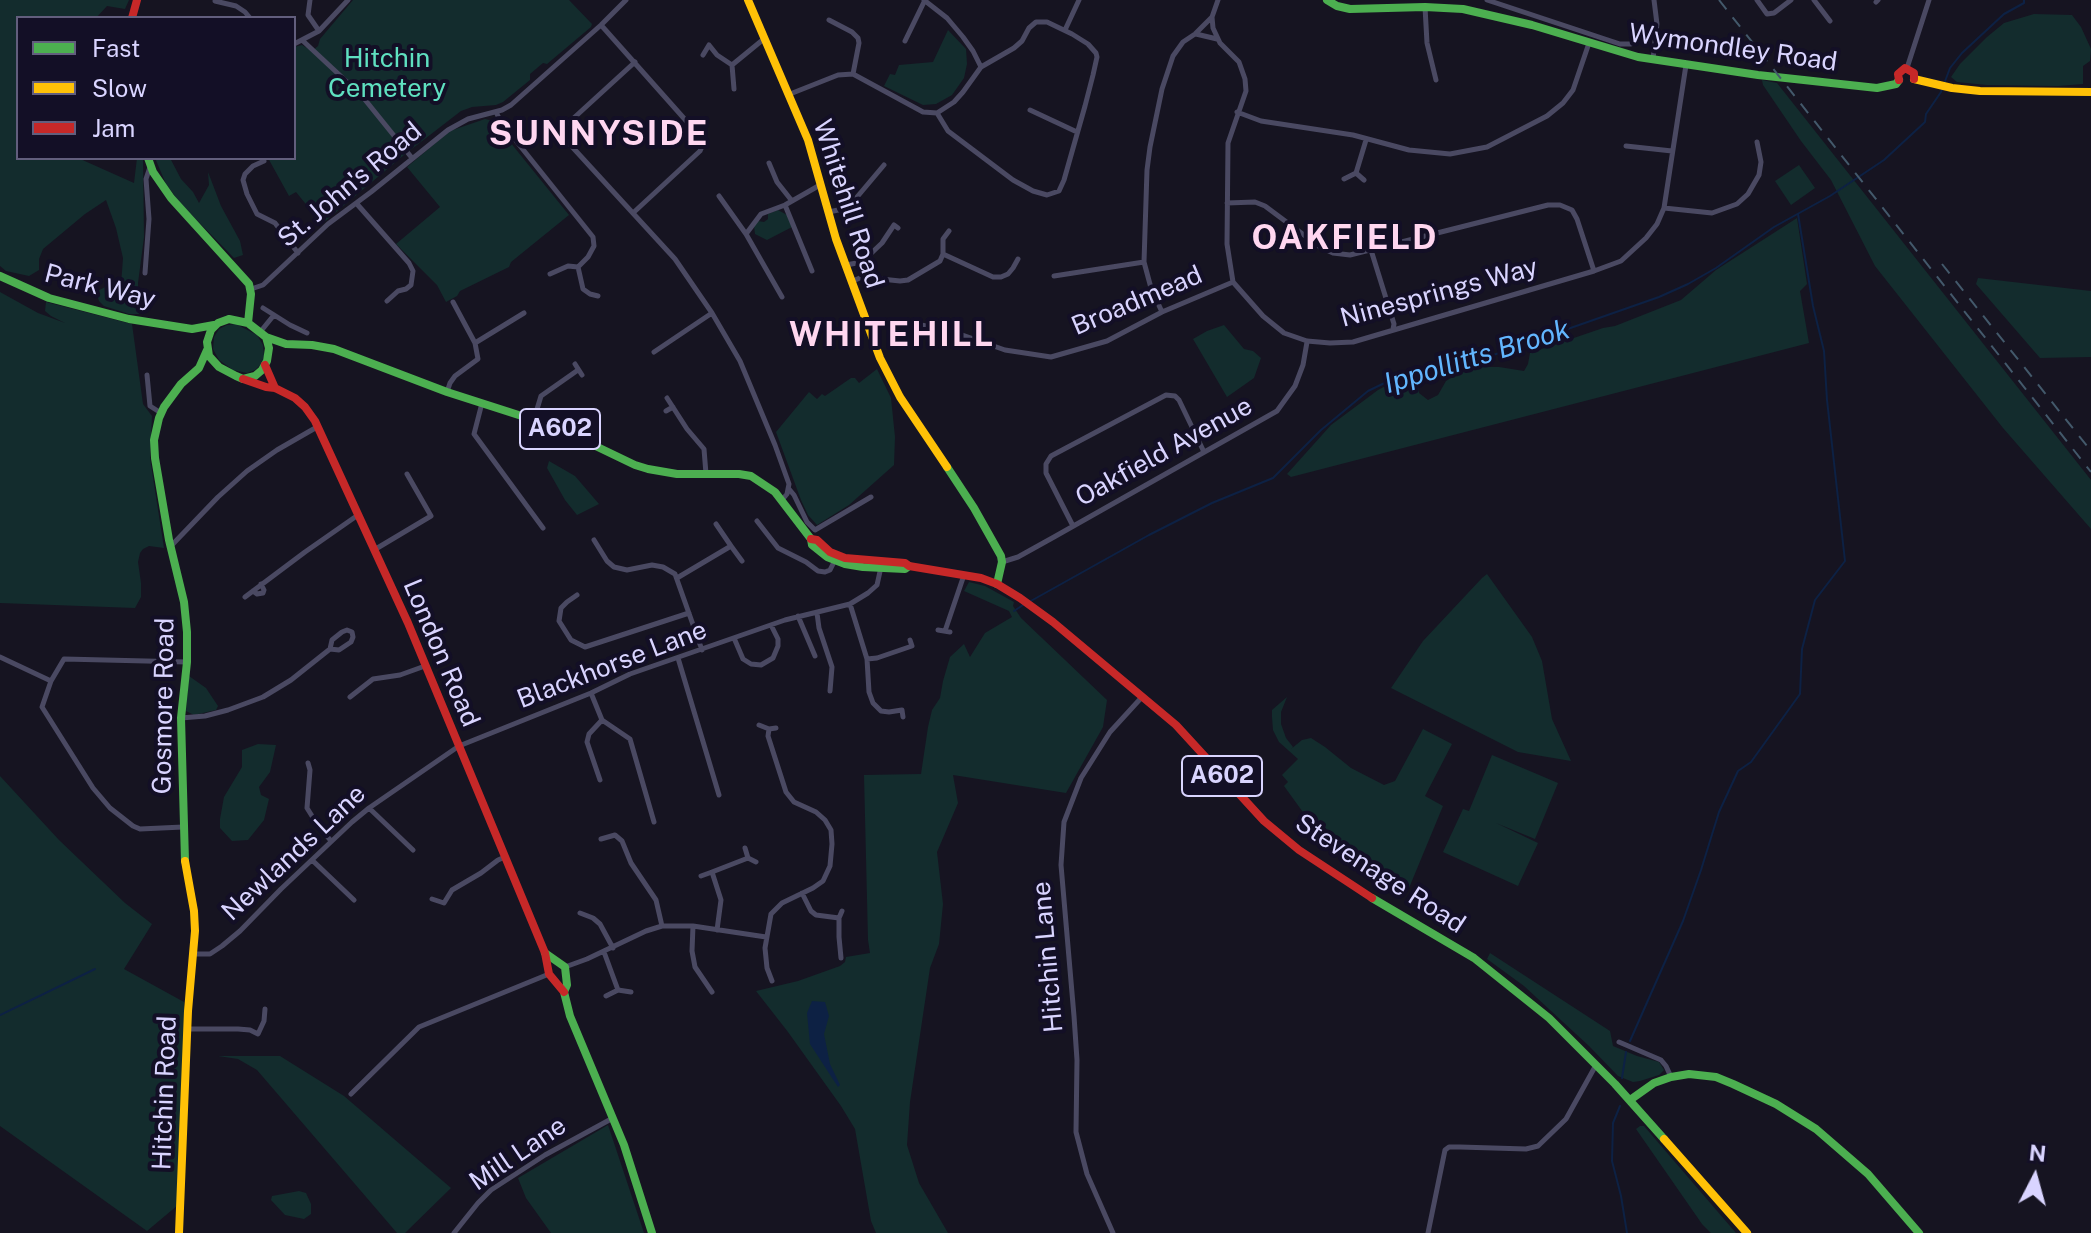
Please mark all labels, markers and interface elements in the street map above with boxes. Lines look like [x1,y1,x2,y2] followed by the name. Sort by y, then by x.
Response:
[16,16,296,160] legend
[1627,18,1839,78] street label: Wymondley Road
[92,34,140,62] text: Fast
[328,43,446,104] park label: Hitchin Cemetery
[92,74,147,102] text: Slow
[92,114,135,142] text: Jam
[489,115,709,155] district label: SUNNYSIDE
[272,116,428,254] street label: St. John's Road
[806,116,890,292] street label: Whitehill Road
[1252,219,1438,259] district label: OAKFIELD
[1337,252,1541,334] street label: Ninesprings Way
[41,258,159,316] street label: Park Way
[1067,260,1207,342] street label: Broadmead
[1380,313,1574,401] water label: Ippollitts Brook
[789,316,995,356] district label: WHITEHILL
[1070,391,1258,513] street label: Oakfield Avenue
[520,409,600,449] road number: A602
[396,575,486,731] street label: London Road
[513,614,711,716] street label: Blackhorse Lane
[147,617,181,795] street label: Gosmore Road
[1182,756,1262,796] road number: A602
[216,778,372,928] street label: Newlands Lane
[1289,807,1471,941] street label: Stevenage Road
[1026,880,1070,1034] street label: Hitchin Lane
[147,1015,183,1171] street label: Hitchin Road
[464,1110,572,1198] street label: Mill Lane
[1995,1137,2075,1217] north arrow
[2028,1139,2047,1167] text: N

